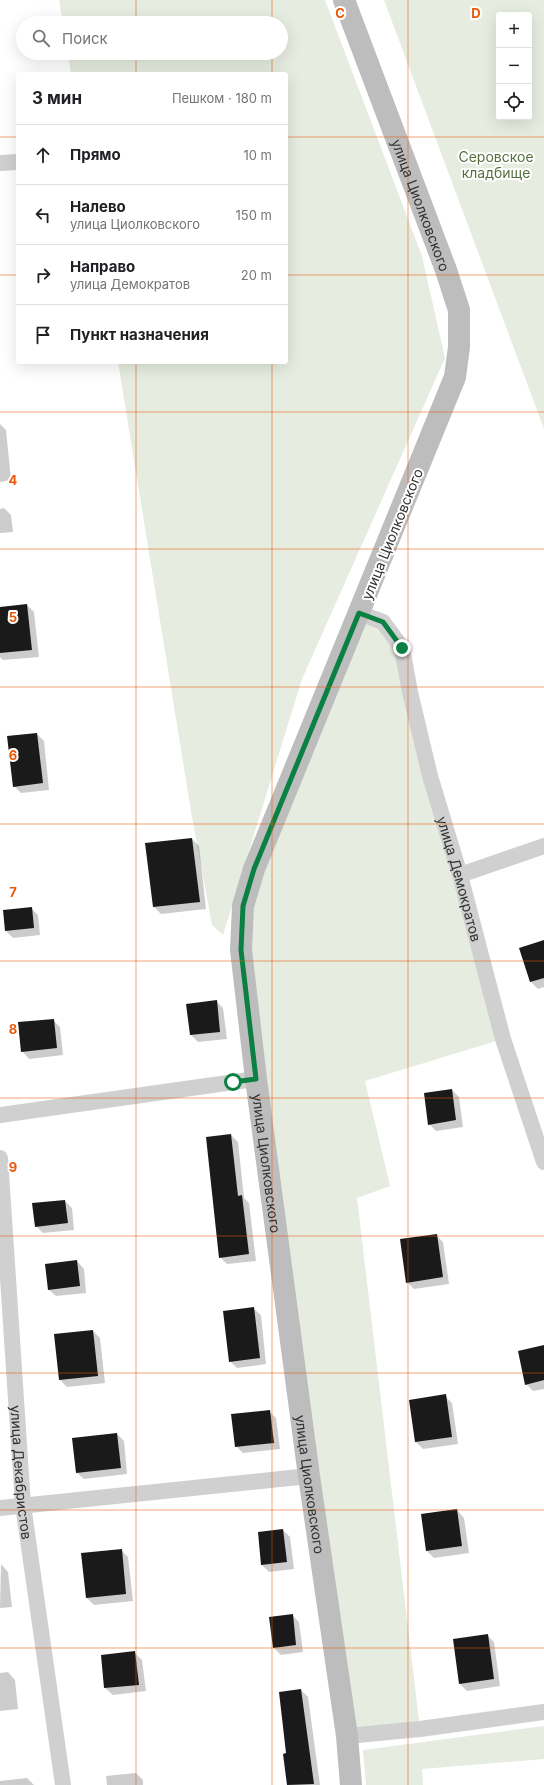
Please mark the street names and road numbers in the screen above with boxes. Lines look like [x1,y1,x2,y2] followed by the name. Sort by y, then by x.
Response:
[389,136,454,273] street label: улица Циолковского
[358,466,426,602] street label: улица Циолковского
[434,814,486,943] street label: улица Демократов
[250,1093,285,1234] street label: улица Циолковского
[8,1405,36,1541] street label: улица Декабристов
[292,1414,329,1555] street label: улица Циолковского

